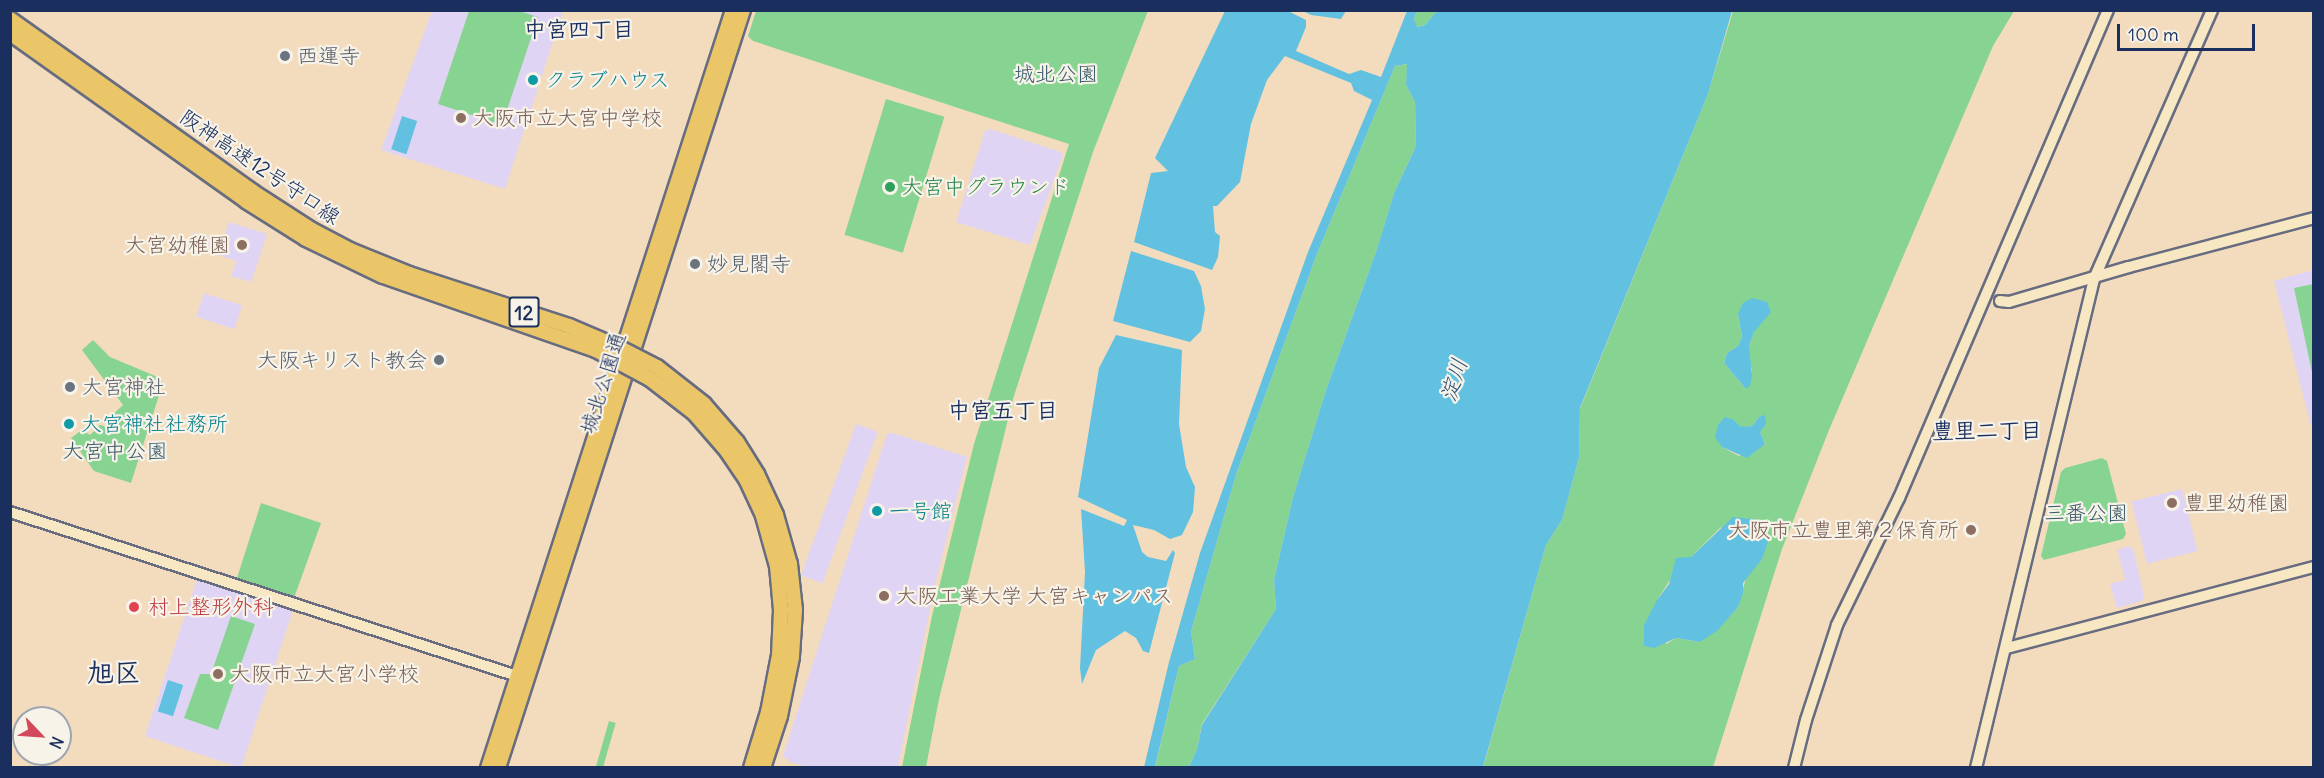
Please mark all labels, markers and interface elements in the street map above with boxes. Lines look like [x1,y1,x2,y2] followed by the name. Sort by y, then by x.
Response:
[2120,12,2258,50] scale bar
[524,17,634,43] district label: 中宮四丁目
[2128,23,2179,46] text: 100 m
[297,43,360,69] place label: 西運寺
[278,49,292,63] marker: 西運寺
[1014,61,1098,87] park label: 城北公園
[545,67,671,93] place label: クラブハウス
[526,73,540,87] marker: クラブハウス
[175,104,345,230] street label: 阪神高速12号守口線
[473,105,662,131] place label: 大阪市立大宮中学校
[454,111,468,125] marker: 大阪市立大宮中学校
[902,174,1070,200] place label: 大宮中グラウンド
[883,180,897,194] marker: 大宮中グラウンド
[125,232,230,258] place label: 大宮幼稚園
[235,238,249,252] marker: 大宮幼稚園
[707,251,791,277] place label: 妙見閣寺
[688,257,702,271] marker: 妙見閣寺
[508,295,540,329] road number: 12
[575,329,631,437] street label: 城北公園通
[259,347,427,373] place label: 大阪キリスト教会
[432,353,446,367] marker: 大阪キリスト教会
[1435,355,1473,405] water label: 淀川
[82,374,166,400] place label: 大宮神社
[63,380,77,394] marker: 大宮神社
[948,398,1058,424] district label: 中宮五丁目
[81,411,228,437] place label: 大宮神社社務所
[62,417,76,431] marker: 大宮神社社務所
[1932,418,2042,444] district label: 豊里二丁目
[63,438,167,464] park label: 大宮中公園
[2184,490,2289,516] place label: 豊里幼稚園
[2165,496,2179,510] marker: 豊里幼稚園
[889,498,952,524] place label: 一号館
[2044,500,2128,526] park label: 三番公園
[870,504,884,518] marker: 一号館
[1728,517,1959,543] place label: 大阪市立豊里第２保育所
[1964,523,1978,537] marker: 大阪市立豊里第２保育所
[896,583,1174,609] place label: 大阪工業大学 大宮キャンパス
[877,589,891,603] marker: 大阪工業大学 大宮キャンパス
[148,594,274,620] place label: 村上整形外科
[125,598,143,616] marker: 村上整形外科
[87,657,141,689] district label: 旭区
[230,661,419,687] place label: 大阪市立大宮小学校
[211,667,225,681] marker: 大阪市立大宮小学校
[12,706,72,766] north arrow
[45,734,68,752] text: N

